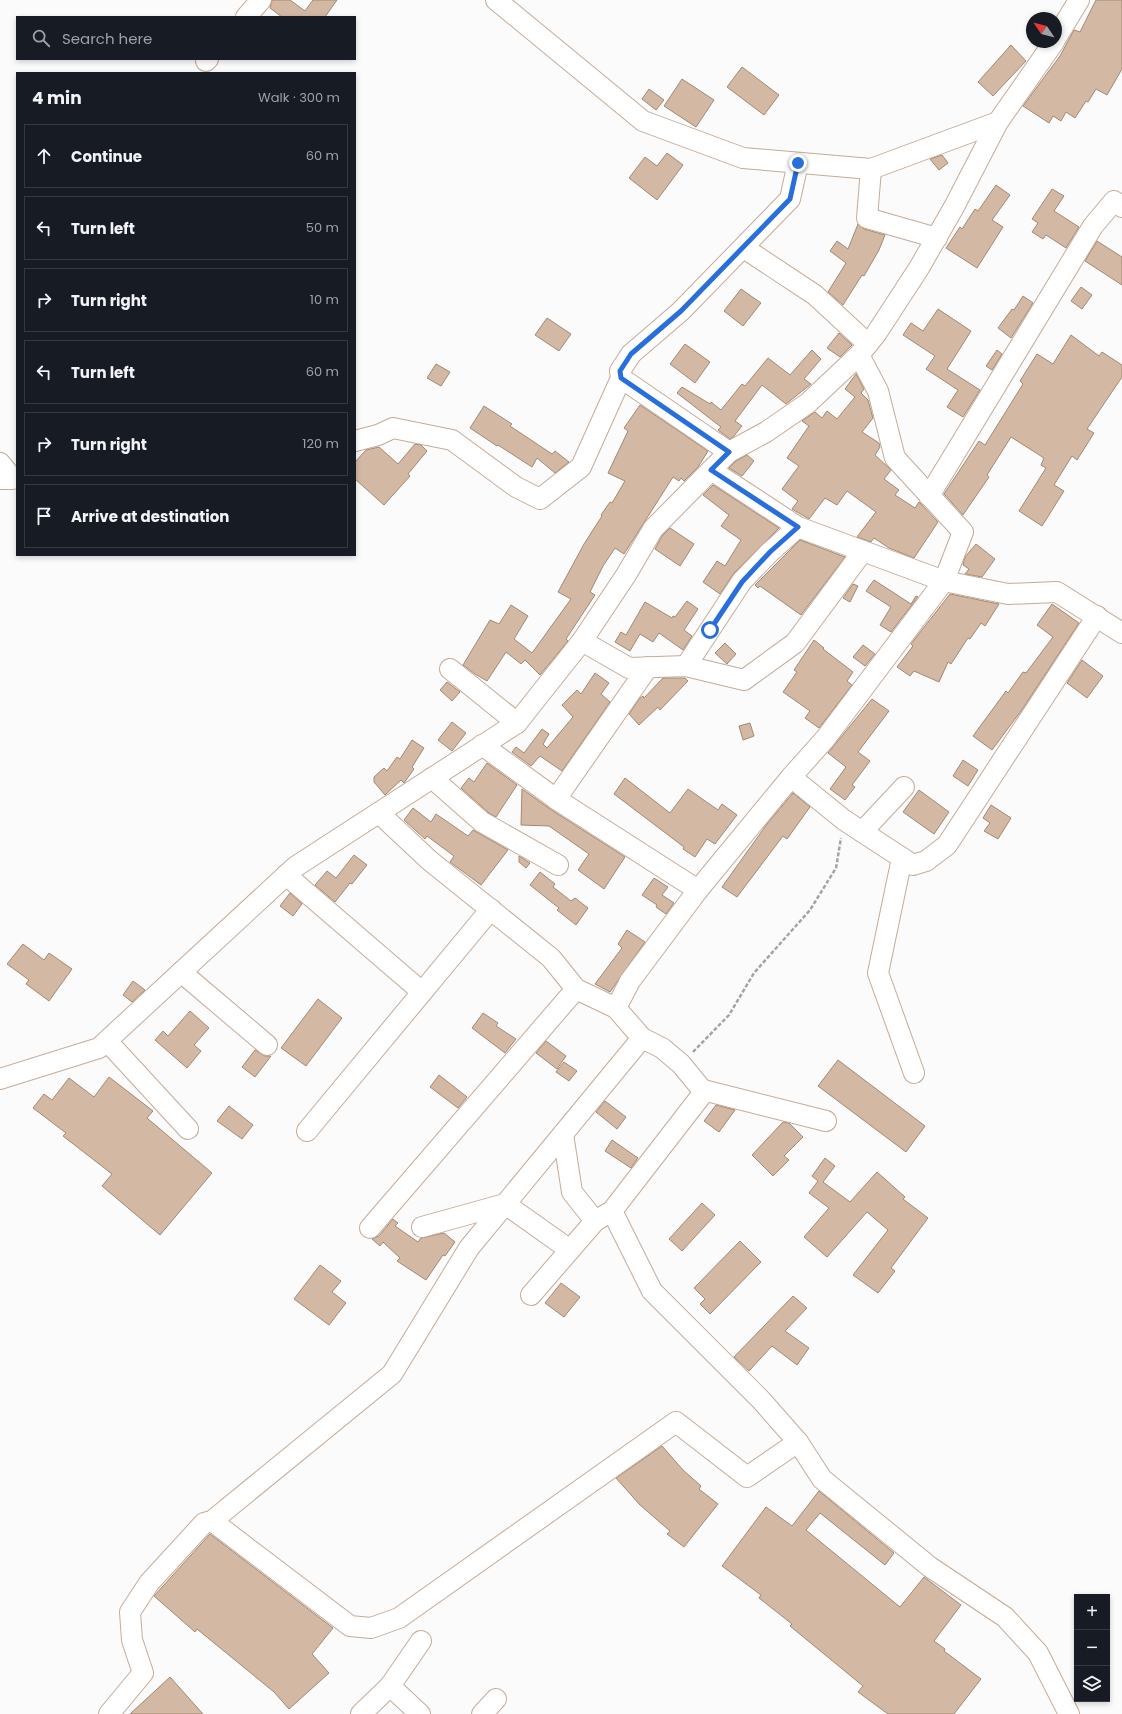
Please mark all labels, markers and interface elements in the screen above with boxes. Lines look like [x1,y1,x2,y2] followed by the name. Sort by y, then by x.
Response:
[1026,12,1062,48] north arrow
[16,16,356,60] search box
[30,27,52,49] icon: search
[62,28,152,49] text: Search here
[32,86,82,110] text: 4 min
[258,88,340,107] text: Walk · 300 m
[33,145,55,167] icon: ahead
[71,146,142,167] text: Continue
[306,146,339,165] text: 60 m
[789,154,807,172] route end
[33,217,55,239] icon: left
[71,218,135,239] text: Turn left
[306,218,339,237] text: 50 m
[33,289,55,311] icon: right
[71,290,147,311] text: Turn right
[310,290,339,309] text: 10 m
[33,361,55,383] icon: left
[71,362,135,383] text: Turn left
[306,362,339,381] text: 60 m
[33,433,55,455] icon: right
[71,434,147,455] text: Turn right
[302,434,339,453] text: 120 m
[33,505,55,527] icon: arrive
[71,506,229,527] text: Arrive at destination
[701,621,719,639] route start
[1074,1594,1110,1702] map controls
[1074,1594,1110,1630] button: +
[1074,1630,1110,1666] button: −
[1074,1666,1110,1702] button: layers

